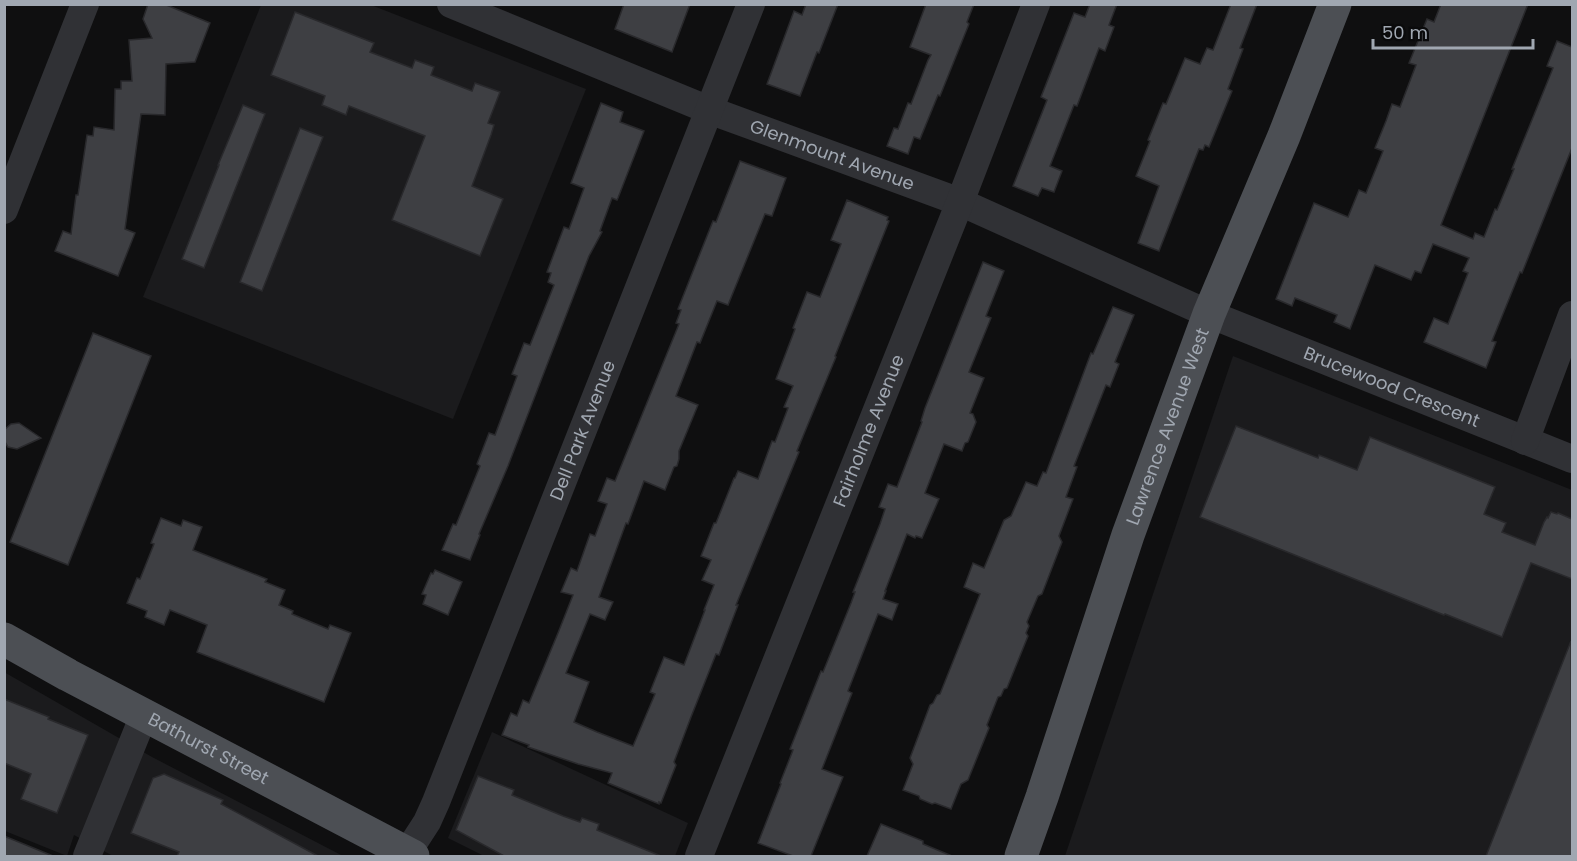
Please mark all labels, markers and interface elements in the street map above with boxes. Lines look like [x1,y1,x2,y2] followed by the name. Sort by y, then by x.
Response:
[1373,12,1534,50] scale bar
[1382,20,1428,45] text: 50 m
[747,113,918,196] street label: Glenmount Avenue
[1120,324,1215,528] street label: Lawrence Avenue West
[1300,340,1484,433] street label: Brucewood Crescent
[827,351,910,510] street label: Fairholme Avenue
[543,356,621,504] street label: Dell Park Avenue
[144,706,273,790] street label: Bathurst Street

